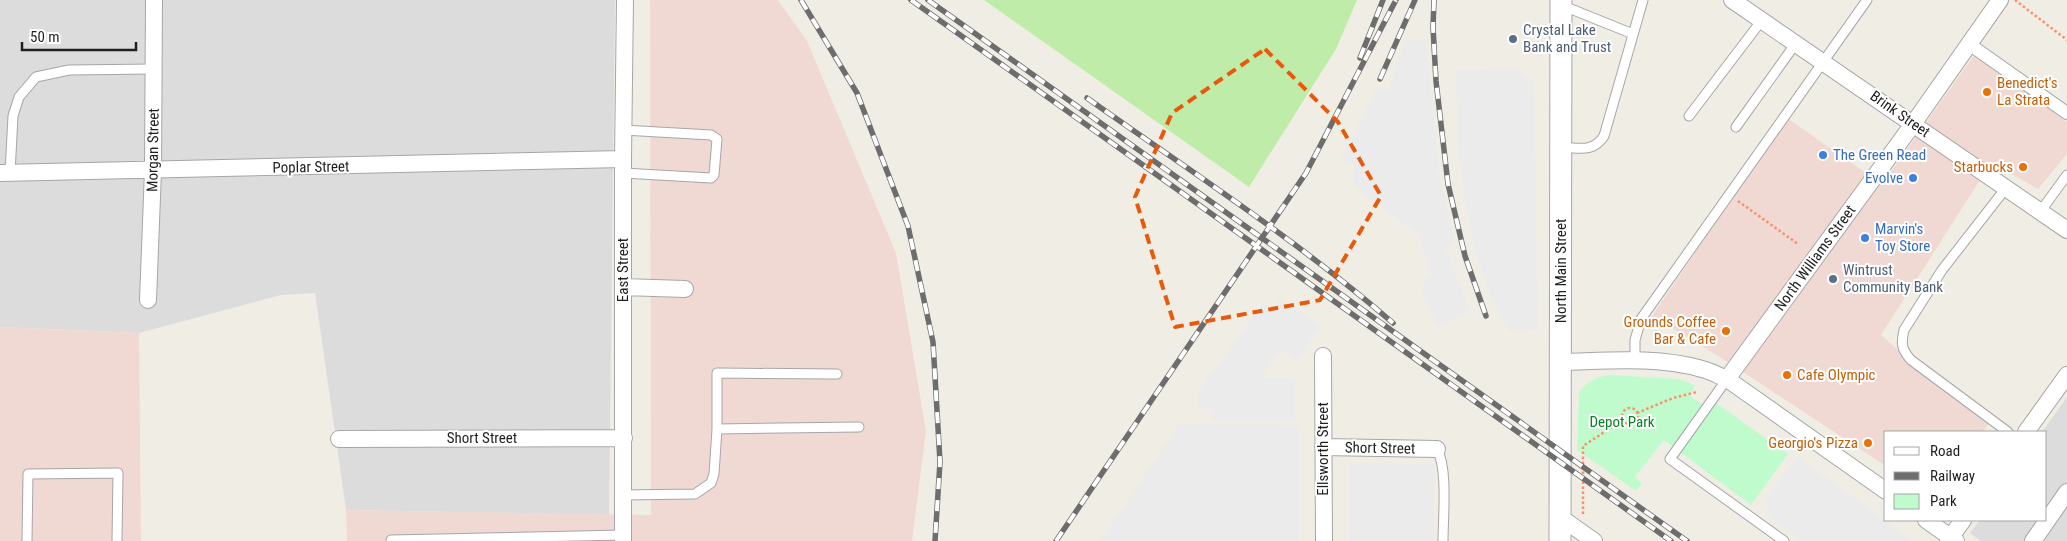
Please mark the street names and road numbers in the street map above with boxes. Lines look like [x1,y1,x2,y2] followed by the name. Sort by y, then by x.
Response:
[1867,87,1933,141] street label: Brink Street
[143,108,163,192] street label: Morgan Street
[272,157,350,177] street label: Poplar Street
[1771,202,1859,314] street label: North Williams Street
[1552,219,1570,323] street label: North Main Street
[614,238,632,302] street label: East Street
[1314,402,1332,496] street label: Ellsworth Street
[447,429,517,447] street label: Short Street
[1345,438,1415,458] street label: Short Street

